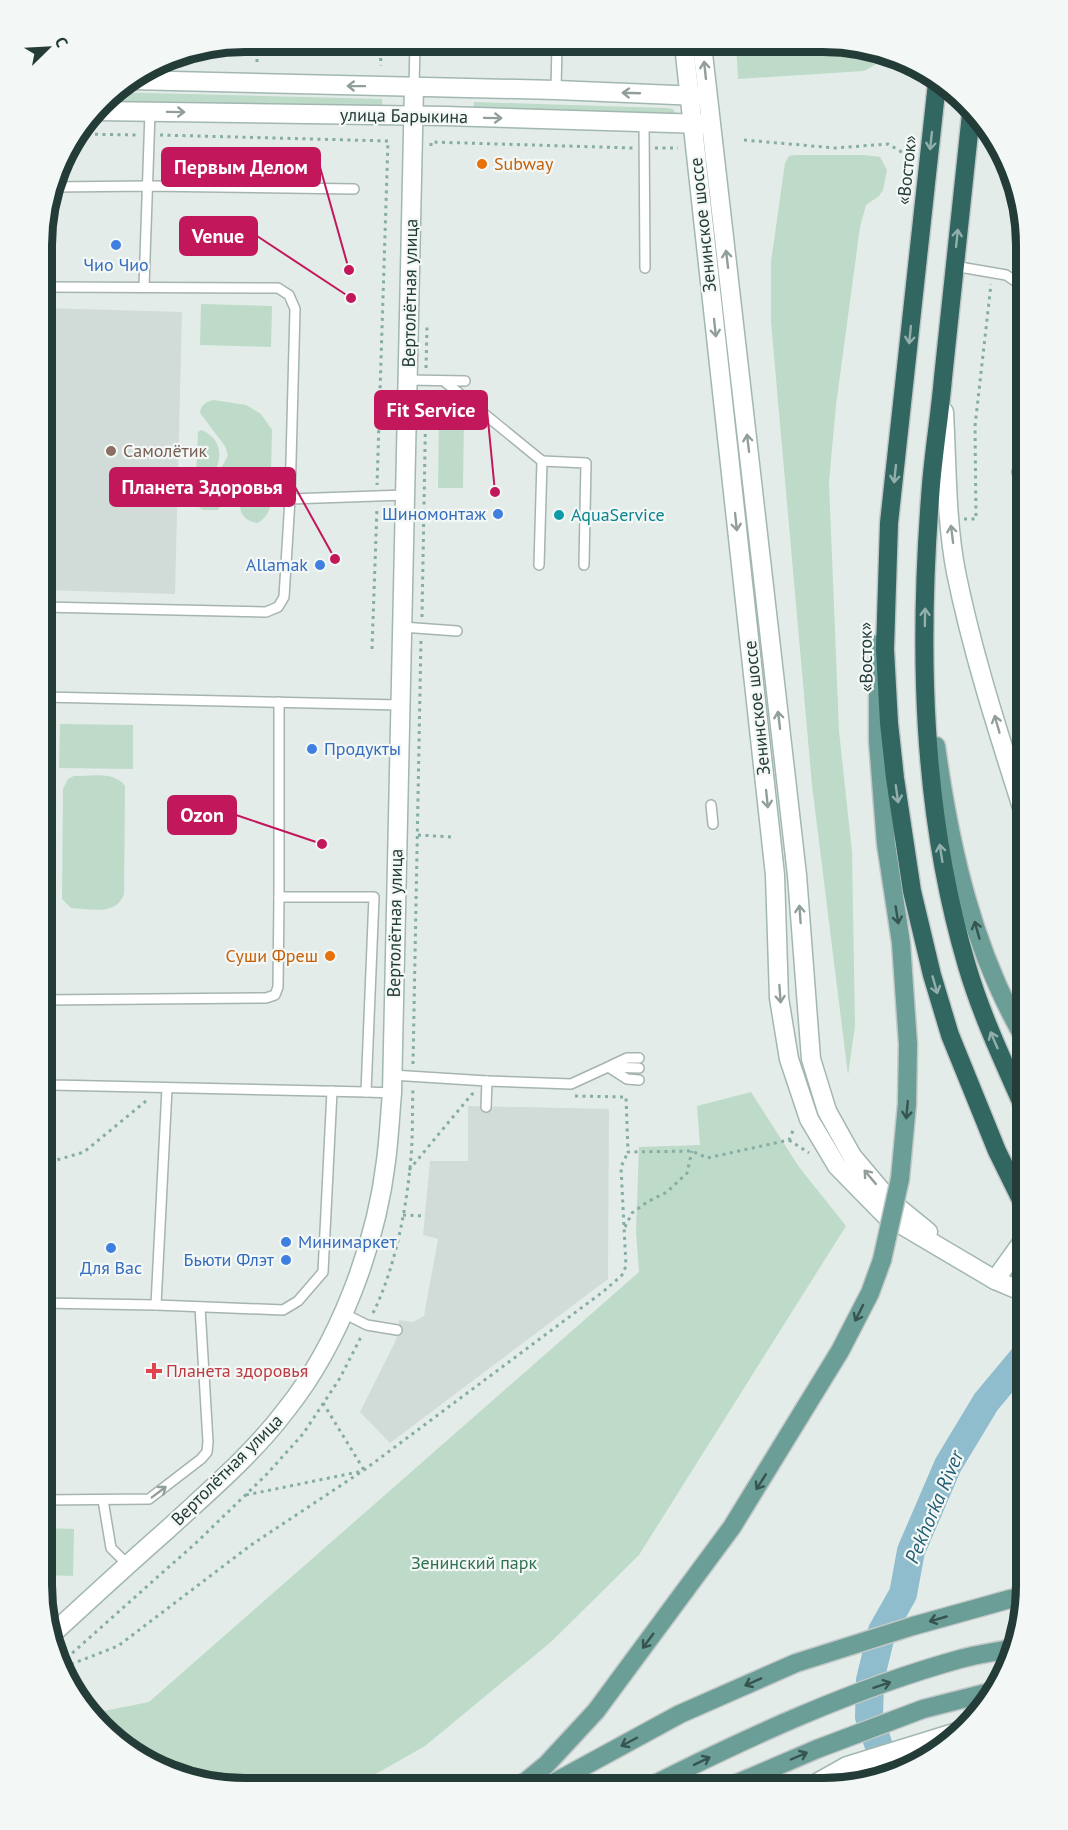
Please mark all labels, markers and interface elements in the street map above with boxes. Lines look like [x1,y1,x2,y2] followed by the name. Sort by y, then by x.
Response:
[18,18,78,78] north arrow
[51,34,73,50] text: С
[699,61,710,81] one-way arrow
[346,80,366,91] one-way arrow
[621,88,641,99] one-way arrow
[340,103,468,128] street label: улица Барыкина
[166,107,186,118] one-way arrow
[482,112,502,124] one-way arrow
[925,130,936,150] one-way arrow
[891,134,922,206] street label: «Восток»
[162,148,320,186] callout: Первым Делом
[494,152,554,175] place label: Subway
[174,154,308,180] text: Первым Делом
[684,156,721,294] street label: Зенинское шоссе
[475,157,489,171] marker: Subway
[180,217,257,255] callout: Venue
[397,218,422,368] street label: Вертолётная улица
[191,223,244,249] text: Venue
[952,228,963,248] one-way arrow
[109,238,123,252] marker: Чио Чио
[721,250,732,270] one-way arrow
[83,253,149,276] place label: Чио Чио
[710,318,721,338] one-way arrow
[904,324,915,344] one-way arrow
[375,391,487,429] callout: Fit Service
[387,397,475,423] text: Fit Service
[742,433,753,453] one-way arrow
[123,439,208,462] place label: Самолётик
[104,444,118,458] marker: Самолётик
[889,464,900,483] one-way arrow
[110,468,295,506] callout: Планета Здоровья
[121,474,283,500] text: Планета Здоровья
[382,502,486,525] place label: Шиномонтаж
[571,503,665,526] place label: AquaService
[491,507,505,521] marker: Шиномонтаж
[552,508,566,522] marker: AquaService
[731,511,742,531] one-way arrow
[946,525,957,545] one-way arrow
[246,553,308,576] place label: Allamak
[313,558,327,572] marker: Allamak
[919,607,931,627] one-way arrow
[853,622,878,692] street label: «Восток»
[738,639,775,777] street label: Зенинское шоссе
[774,710,785,730] one-way arrow
[991,715,1002,734] one-way arrow
[324,737,401,760] place label: Продукты
[305,742,319,756] marker: Продукты
[892,784,903,803] one-way arrow
[762,789,773,809] one-way arrow
[168,796,236,834] callout: Ozon
[180,802,224,828] text: Ozon
[936,844,947,863] one-way arrow
[382,848,407,998] street label: Вертолётная улица
[794,904,805,924] one-way arrow
[892,905,903,925] one-way arrow
[971,921,982,940] one-way arrow
[225,944,318,967] place label: Суши Фреш
[323,949,337,963] marker: Суши Фреш
[930,975,941,994] one-way arrow
[774,983,785,1003] one-way arrow
[988,1031,999,1050] one-way arrow
[901,1099,912,1119] one-way arrow
[863,1169,876,1185] one-way arrow
[298,1230,397,1253] place label: Минимаркет
[279,1235,293,1249] marker: Минимаркет
[104,1241,118,1255] marker: Для Вас
[184,1248,275,1271] place label: Бьюти Флэт
[279,1253,293,1267] marker: Бьюти Флэт
[80,1256,142,1279] place label: Для Вас
[853,1304,864,1322] one-way arrow
[166,1359,308,1382] place label: Планета здоровья
[147,1364,161,1378] marker: Планета здоровья
[166,1409,287,1530] street label: Вертолётная улица
[899,1445,970,1567] water label: Pekhorka River
[754,1473,767,1490] one-way arrow
[151,1485,167,1498] one-way arrow
[411,1551,538,1574] park label: Зенинский парк
[929,1614,948,1625] one-way arrow
[642,1632,654,1648] one-way arrow
[745,1677,763,1688] one-way arrow
[872,1679,891,1690] one-way arrow
[621,1736,638,1748] one-way arrow
[790,1750,808,1762] one-way arrow
[693,1755,711,1767] one-way arrow

